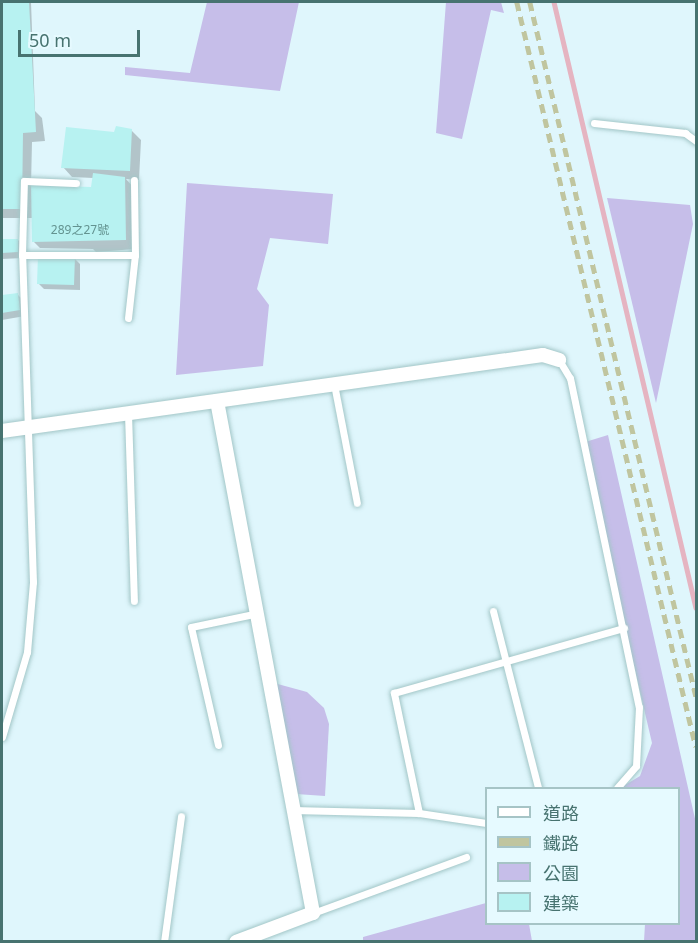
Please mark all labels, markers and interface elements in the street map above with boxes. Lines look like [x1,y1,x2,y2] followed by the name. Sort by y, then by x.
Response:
[21,18,142,56] scale bar
[29,28,71,52] text: 50 m
[51,223,109,237] house number: 289之27號
[485,787,680,925] legend
[543,801,579,825] text: 道路
[543,831,579,855] text: 鐵路
[543,861,579,885] text: 公園
[543,891,579,915] text: 建築

